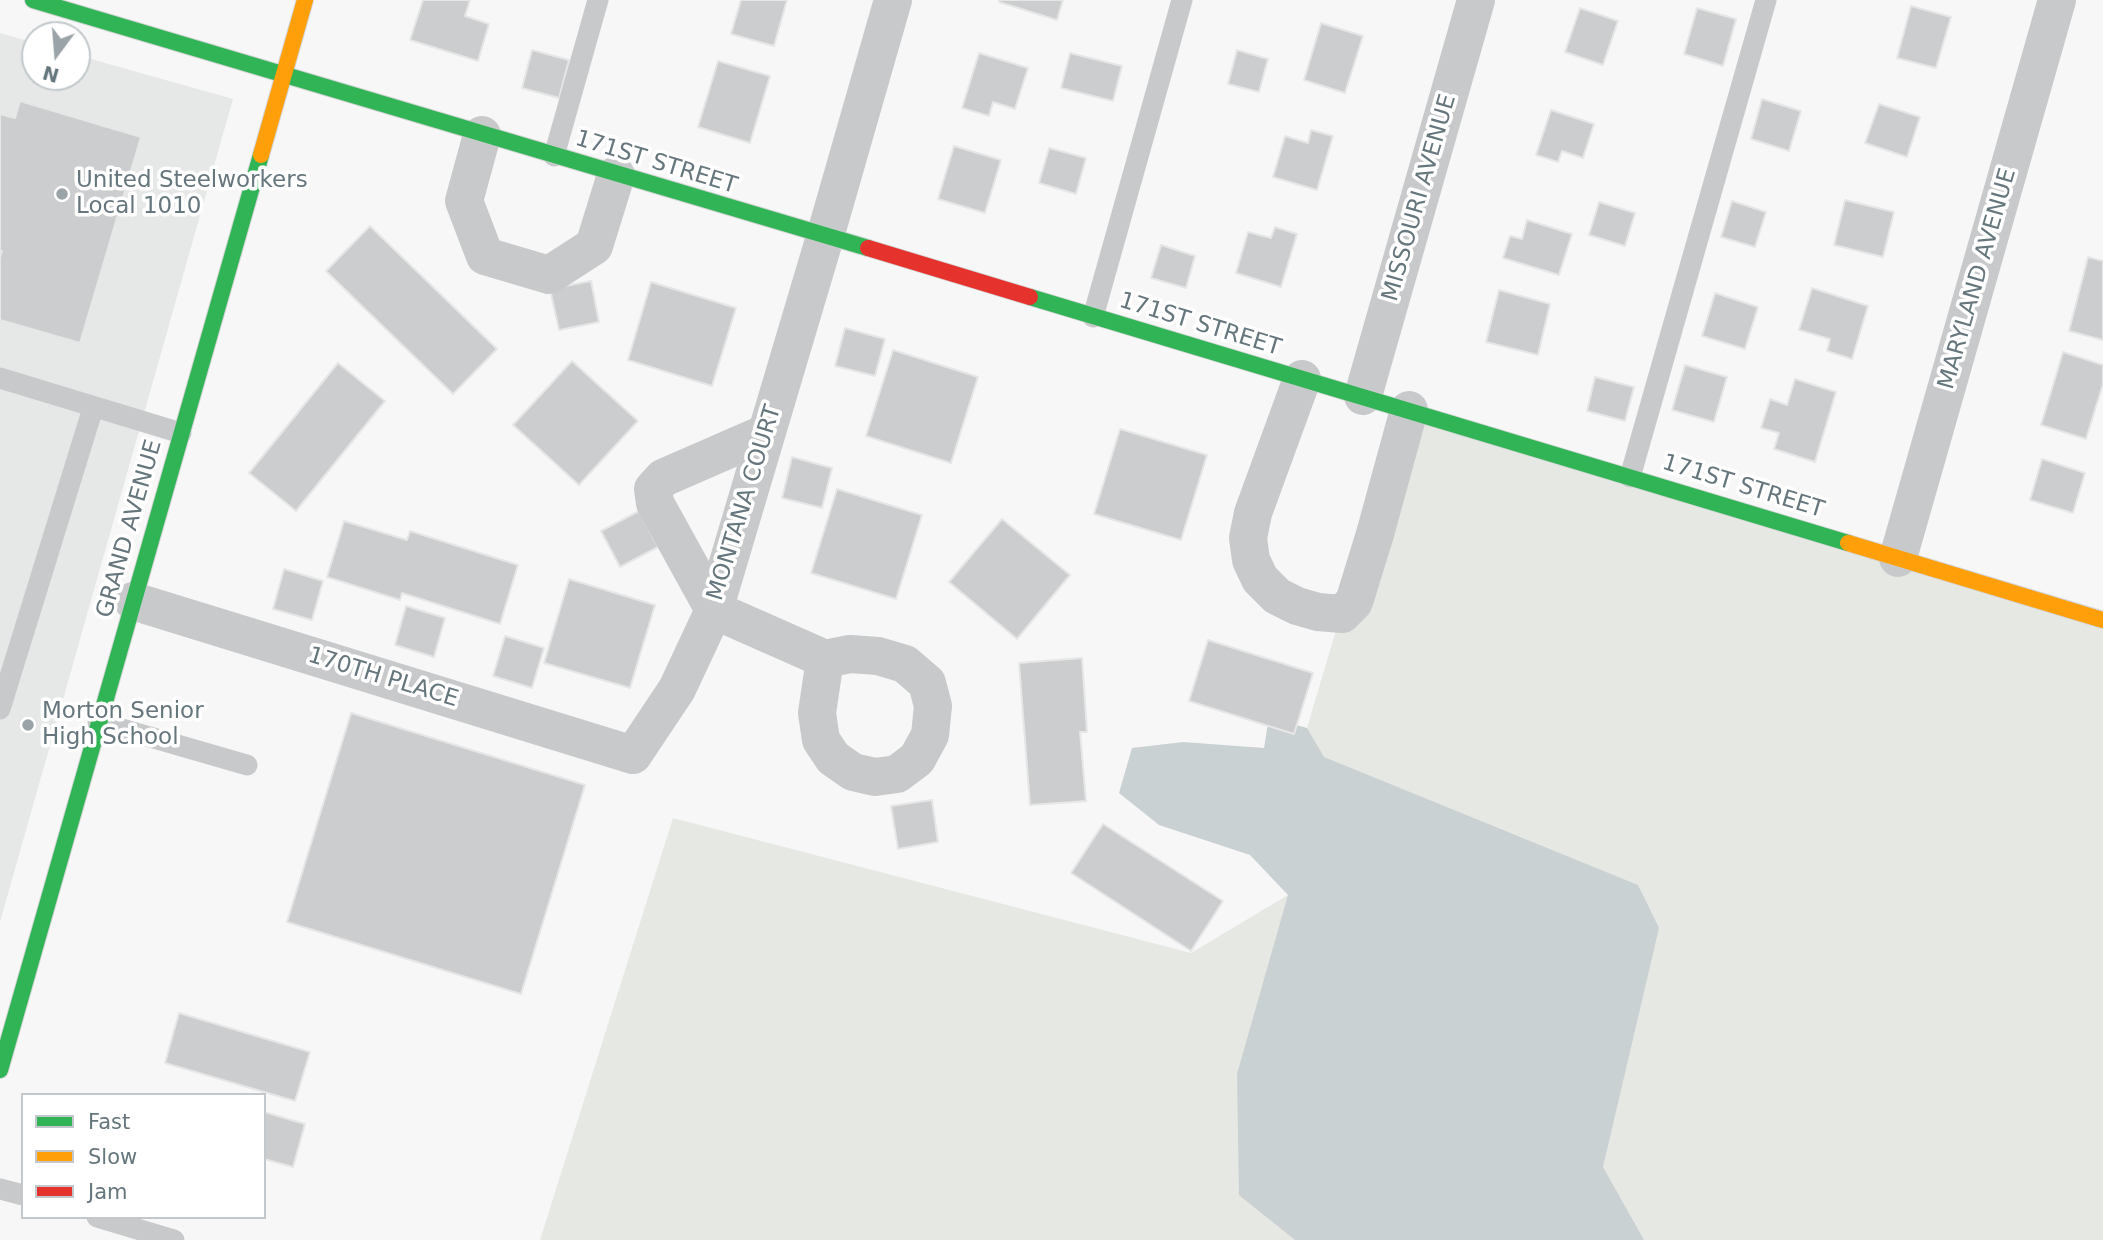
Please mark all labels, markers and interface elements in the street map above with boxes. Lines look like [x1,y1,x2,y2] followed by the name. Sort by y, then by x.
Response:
[21,21,91,91] north arrow
[40,61,61,87] text: N
[1377,91,1463,305] street label: MISSOURI AVENUE
[572,125,740,201] street label: 171ST STREET
[1933,165,2023,393] street label: MARYLAND AVENUE
[76,167,308,221] place label: United Steelworkers Local 1010
[54,186,70,202] marker: United Steelworkers Local 1010
[1116,287,1284,363] street label: 171ST STREET
[702,402,788,604] street label: MONTANA COURT
[91,437,169,621] street label: GRAND AVENUE
[1659,449,1827,525] street label: 171ST STREET
[305,642,461,714] street label: 170TH PLACE
[42,698,204,752] place label: Morton Senior High School
[20,717,36,733] marker: Morton Senior High School
[21,1093,266,1219] legend
[88,1110,130,1134] text: Fast
[88,1145,137,1169] text: Slow
[88,1180,128,1204] text: Jam

